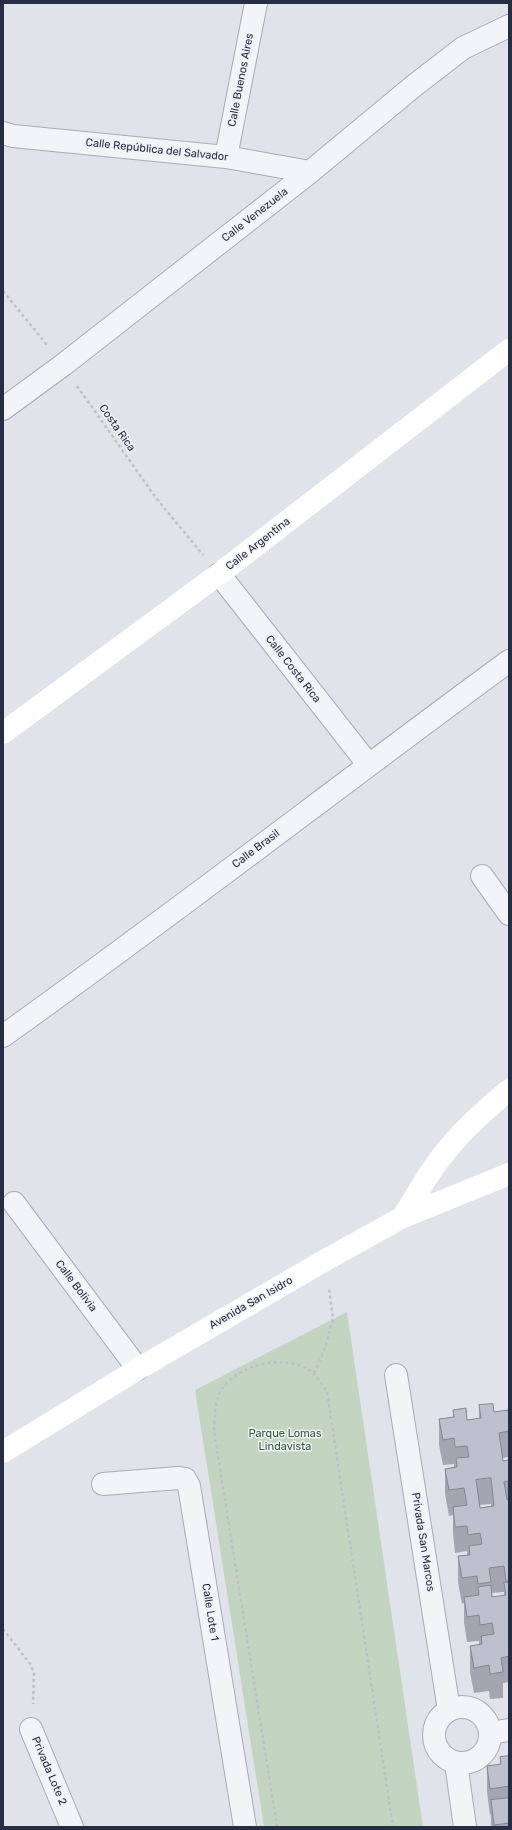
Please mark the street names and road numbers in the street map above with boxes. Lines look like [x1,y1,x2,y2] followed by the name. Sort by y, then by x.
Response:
[225,32,257,128] street label: Calle Buenos Aires
[85,136,229,164] street label: Calle República del Salvador
[219,185,291,245] street label: Calle Venezuela
[96,402,138,454] street label: Costa Rica
[223,515,293,573] street label: Calle Argentina
[263,633,323,705] street label: Calle Costa Rica
[230,827,282,871] street label: Calle Brasil
[52,1258,100,1314] street label: Calle Bolivia
[207,1274,295,1332] street label: Avenida San Isidro
[409,1491,437,1593] street label: Privada San Marcos
[199,1582,221,1642] street label: Calle Lote 1
[29,1735,69,1807] street label: Privada Lote 2

